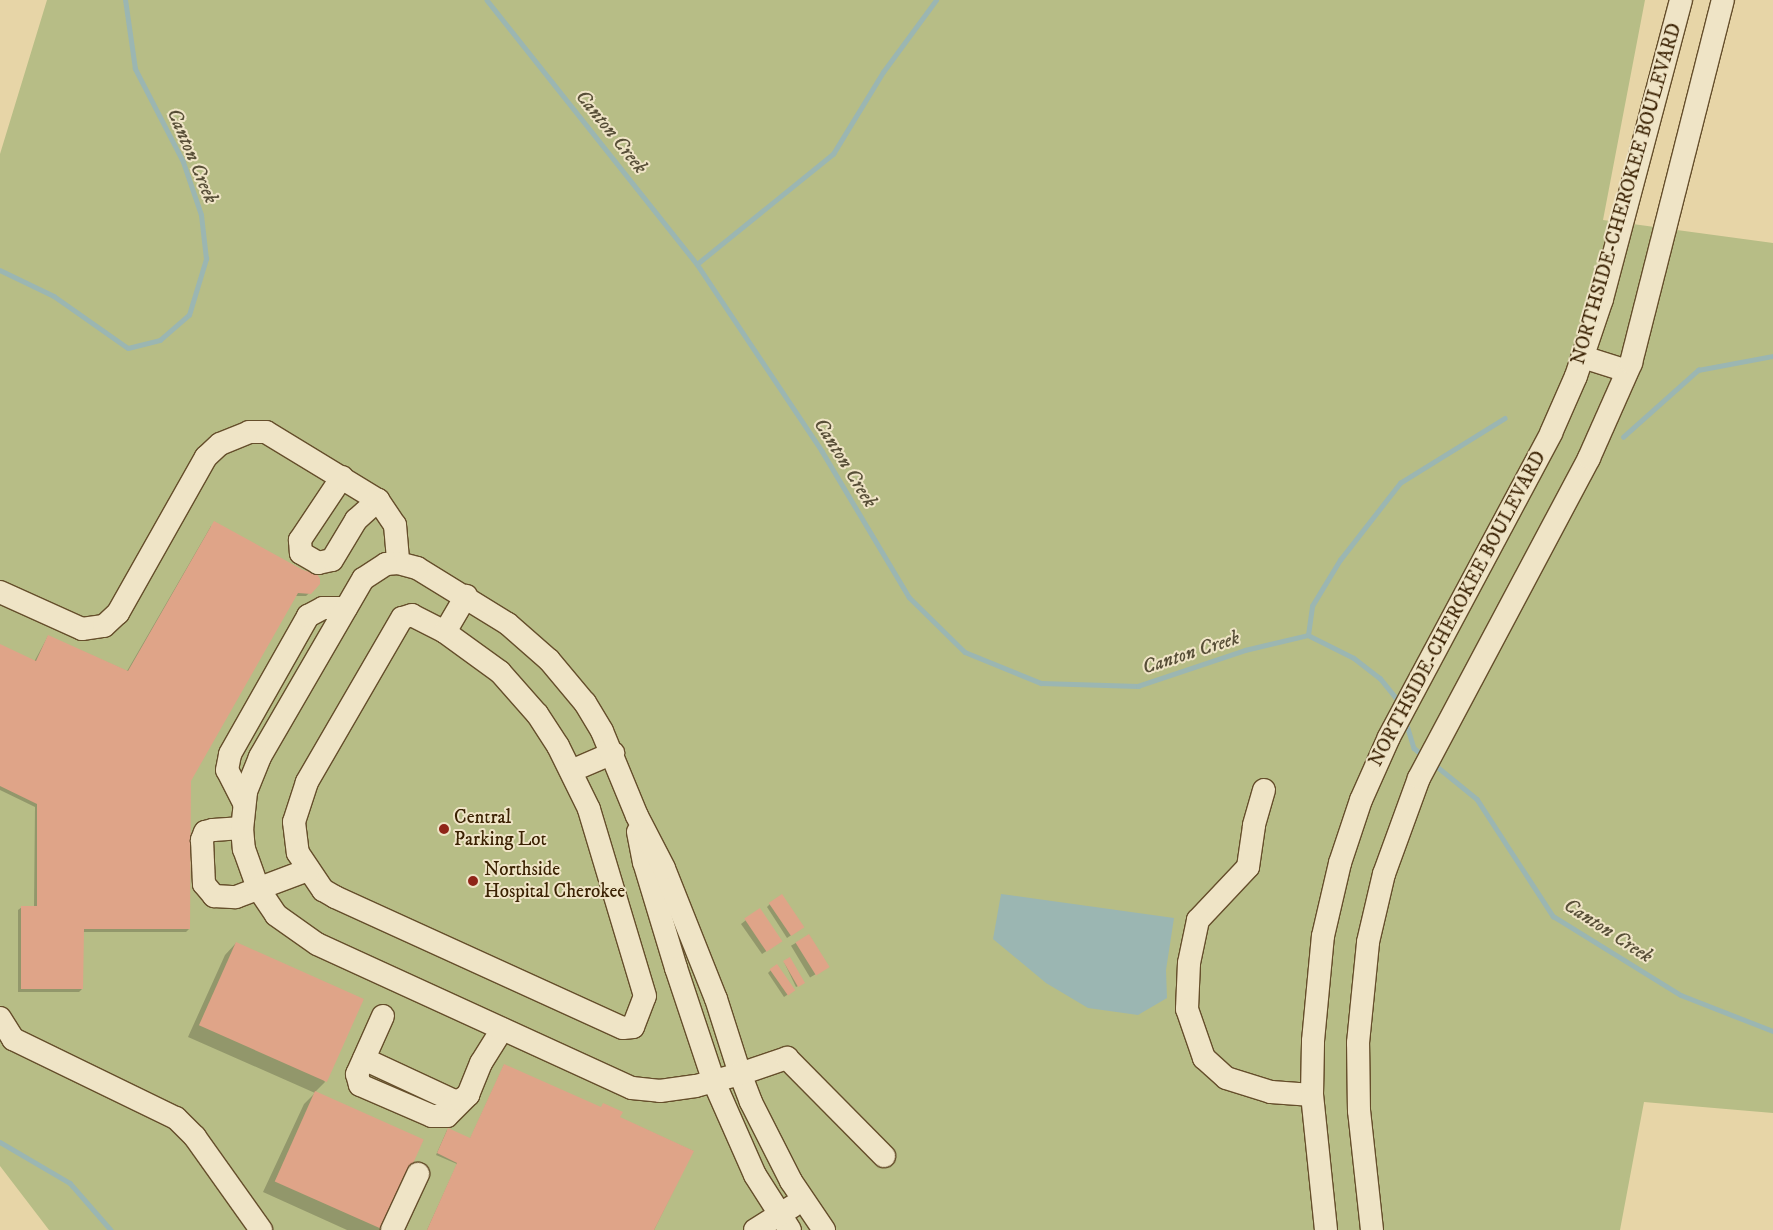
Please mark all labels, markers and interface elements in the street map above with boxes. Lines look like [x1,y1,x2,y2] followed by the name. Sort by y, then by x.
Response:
[1567,21,1687,367] street label: NORTHSIDE-CHEROKEE BOULEVARD
[570,85,652,179] water label: Canton Creek
[161,105,223,207] water label: Canton Creek
[808,414,882,512] water label: Canton Creek
[1365,447,1551,771] street label: NORTHSIDE-CHEROKEE BOULEVARD
[1139,626,1243,680] water label: Canton Creek
[454,807,547,851] place label: Central Parking Lot
[438,823,450,835] marker: Central Parking Lot
[484,859,625,903] place label: Northside Hospital Cherokee
[466,874,480,888] marker: Northside Hospital Cherokee
[1559,893,1657,969] water label: Canton Creek

